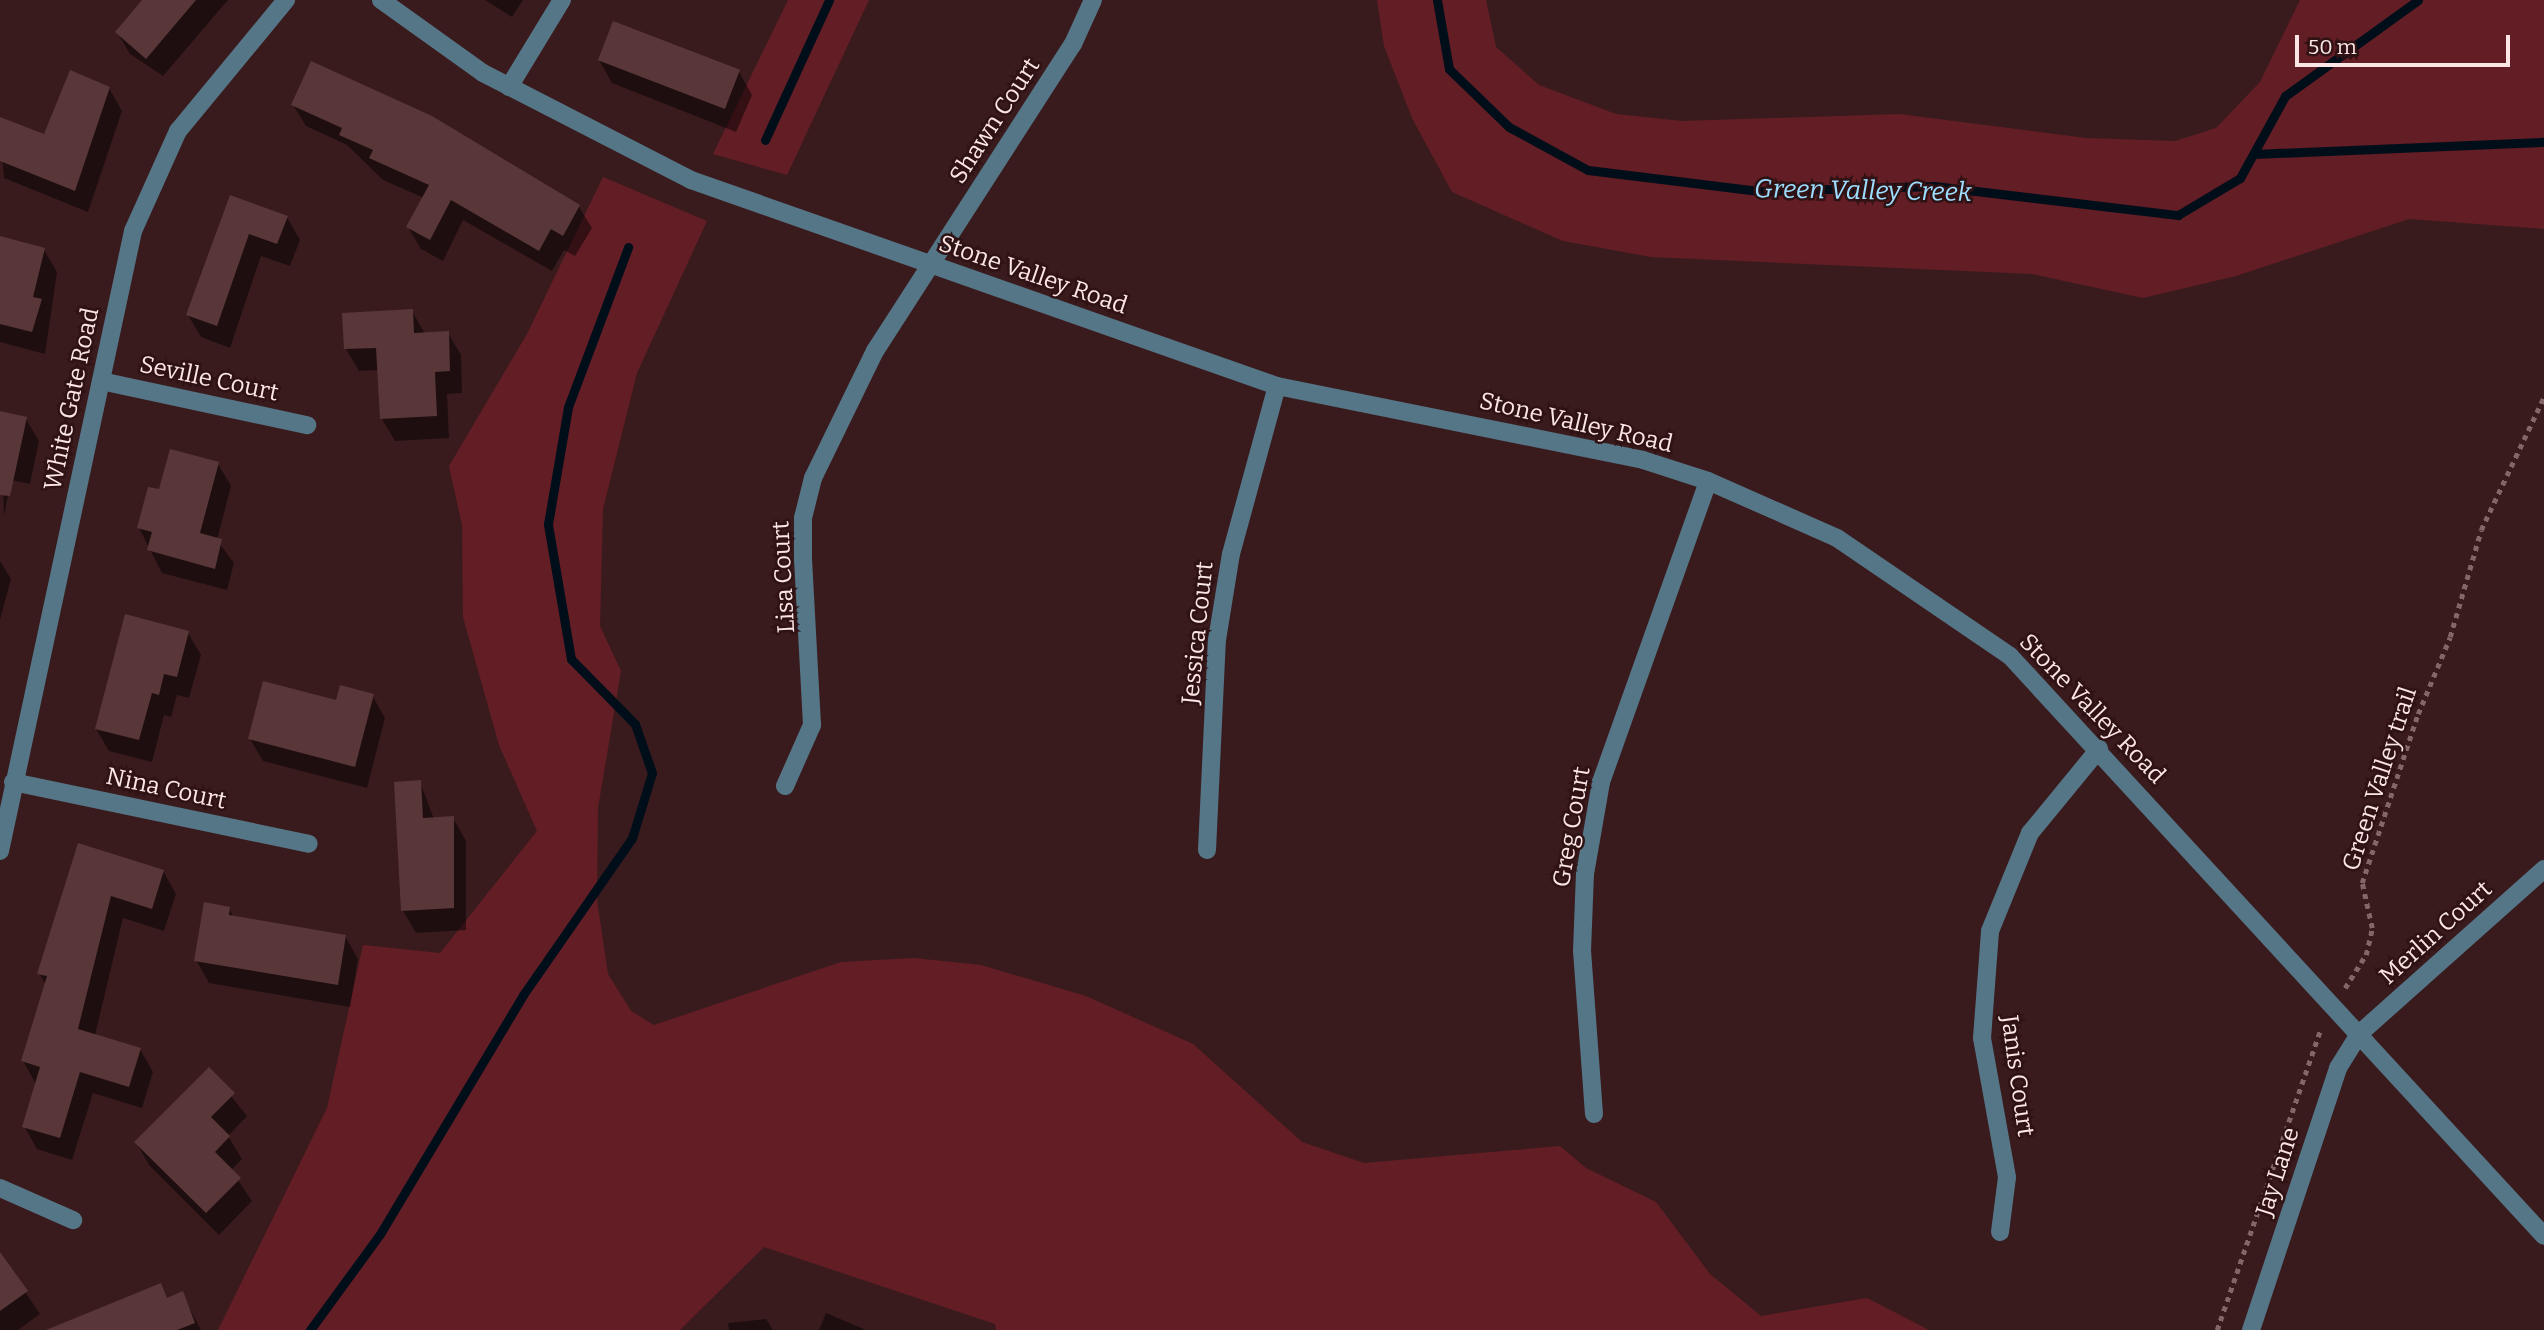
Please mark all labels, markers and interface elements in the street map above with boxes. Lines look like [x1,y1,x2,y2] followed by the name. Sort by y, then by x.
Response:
[2299,21,2514,65] scale bar
[2308,34,2357,60] text: 50 m
[944,53,1046,189] street label: Shawn Court
[1754,174,1972,208] water label: Green Valley Creek
[935,229,1131,321] street label: Stone Valley Road
[39,305,105,493] street label: White Gate Road
[137,350,281,408] street label: Seville Court
[1477,387,1675,459] street label: Stone Valley Road
[767,520,801,634] street label: Lisa Court
[1176,560,1220,706] street label: Jessica Court
[2013,628,2171,790] street label: Stone Valley Road
[2337,684,2423,874] street label: Green Valley trail
[103,762,229,816] street label: Nina Court
[1547,764,1597,890] street label: Greg Court
[2374,875,2498,991] street label: Merlin Court
[1994,1014,2040,1138] street label: Janis Court
[2250,1124,2306,1220] street label: Jay Lane

